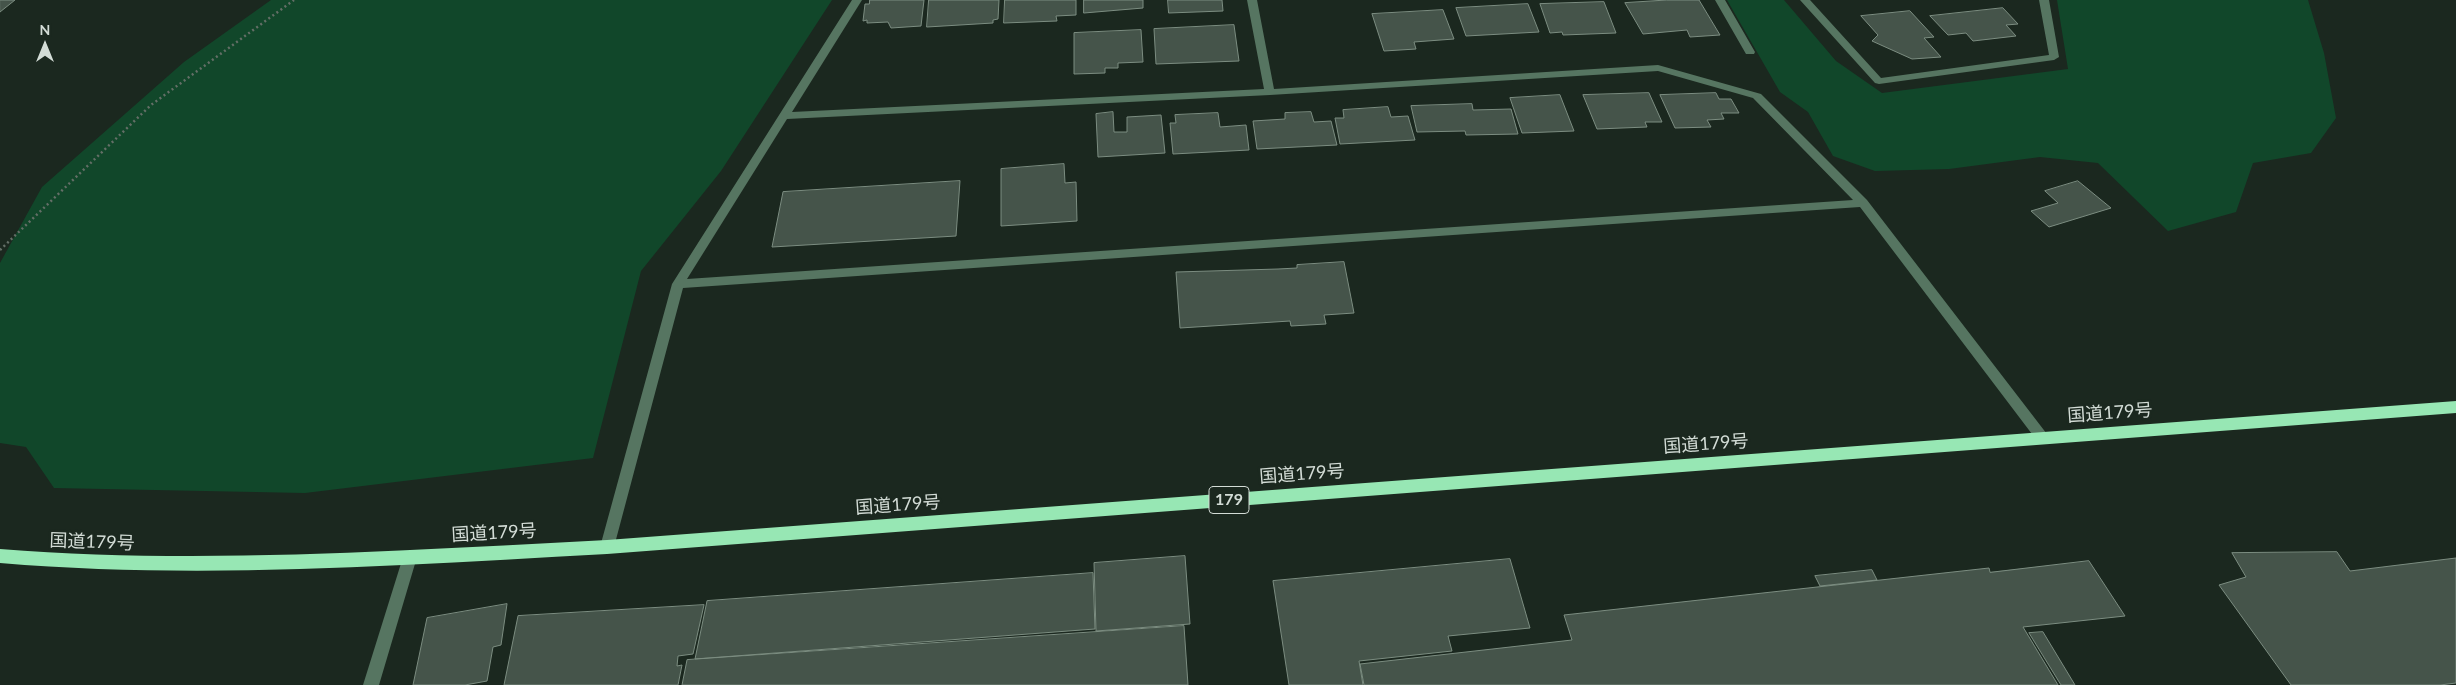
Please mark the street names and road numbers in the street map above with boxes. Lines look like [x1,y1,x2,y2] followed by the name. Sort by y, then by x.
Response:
[2067,399,2153,427] street label: 国道179号
[1663,430,1749,458] street label: 国道179号
[1259,460,1345,488] street label: 国道179号
[1209,486,1249,514] road number: 179
[855,491,941,519] street label: 国道179号
[451,520,537,546] street label: 国道179号
[49,530,135,554] street label: 国道179号

